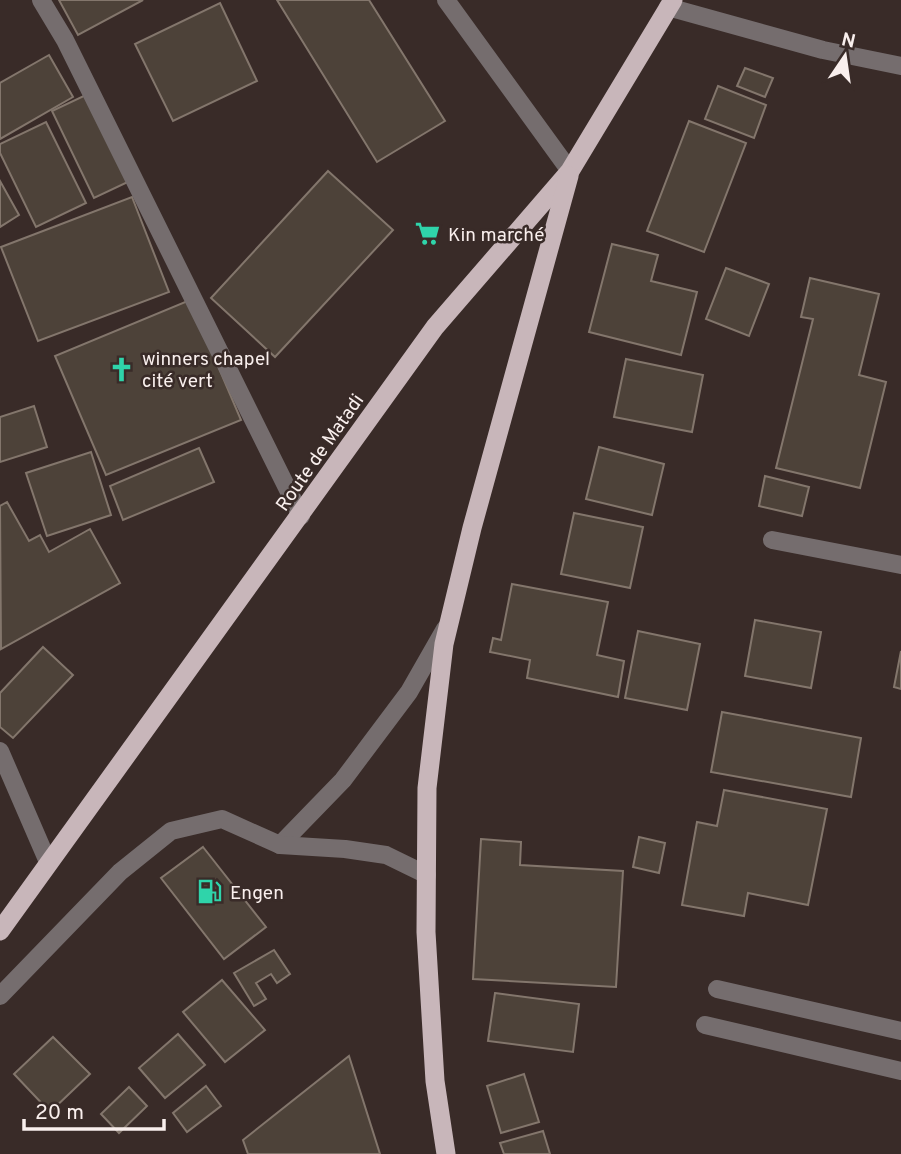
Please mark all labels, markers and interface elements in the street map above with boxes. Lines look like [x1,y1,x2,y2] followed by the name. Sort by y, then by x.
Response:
[810,21,880,91] north arrow
[839,28,858,55] text: N
[414,220,442,248] supermarket icon: Kin marché
[448,224,545,248] place label: Kin marché
[142,348,270,394] place label: winners chapel cité vert
[108,355,136,383] church icon: winners chapel cité vert
[271,390,370,516] street label: Route de Matadi
[196,878,224,906] fuel station icon: Engen
[230,882,284,906] place label: Engen
[24,1088,164,1132] scale bar
[35,1100,84,1127] text: 20 m

